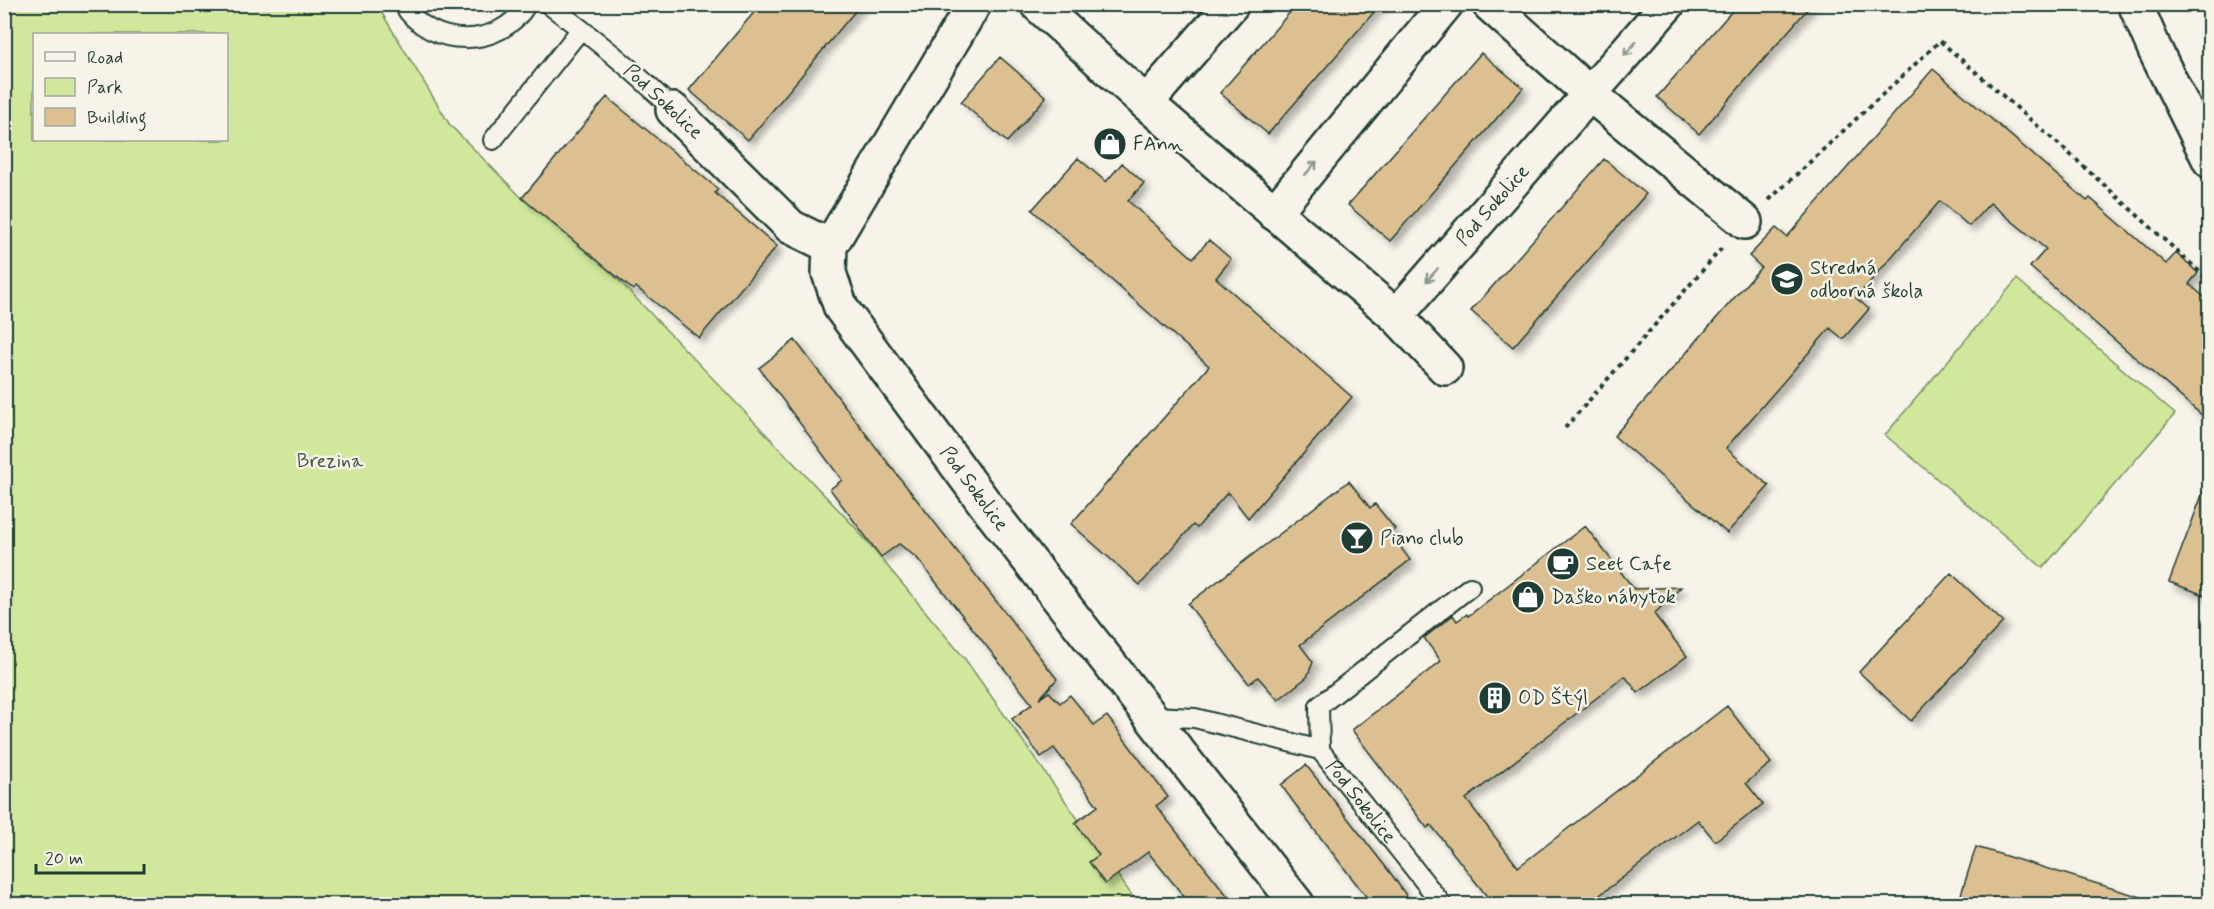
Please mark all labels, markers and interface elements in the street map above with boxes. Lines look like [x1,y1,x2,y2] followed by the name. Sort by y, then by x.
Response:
[33,33,228,141] legend
[1623,41,1636,57] one-way arrow
[87,46,123,70] text: Road
[617,58,709,146] street label: Pod Sokolice
[87,76,123,100] text: Park
[87,106,147,132] text: Building
[1092,126,1128,162] shop icon: FAnn
[1133,131,1183,158] place label: FAnn
[1450,159,1536,252] street label: Pod Sokolice
[1304,161,1318,176] one-way arrow
[1810,255,1923,305] place label: Stredná odborná škola
[1769,261,1805,297] school or university icon: Stredná odborná škola
[1425,267,1439,282] one-way arrow
[934,440,1015,537] street label: Pod Sokolice
[297,448,364,475] park label: Brezina
[1339,520,1375,556] bar icon: Piano club
[1380,525,1463,552] place label: Piano club
[1545,546,1581,582] cafe icon: Seet Cafe
[1586,551,1672,578] place label: Seet Cafe
[1510,579,1546,615] shop icon: Daško nábytok
[1551,584,1676,611] place label: Daško nábytok
[1477,680,1513,716] building icon: OD Štýl
[1518,685,1588,712] place label: OD Štýl
[1319,754,1403,849] street label: Pod Sokolice
[36,837,144,875] scale bar
[45,847,83,871] text: 20 m

